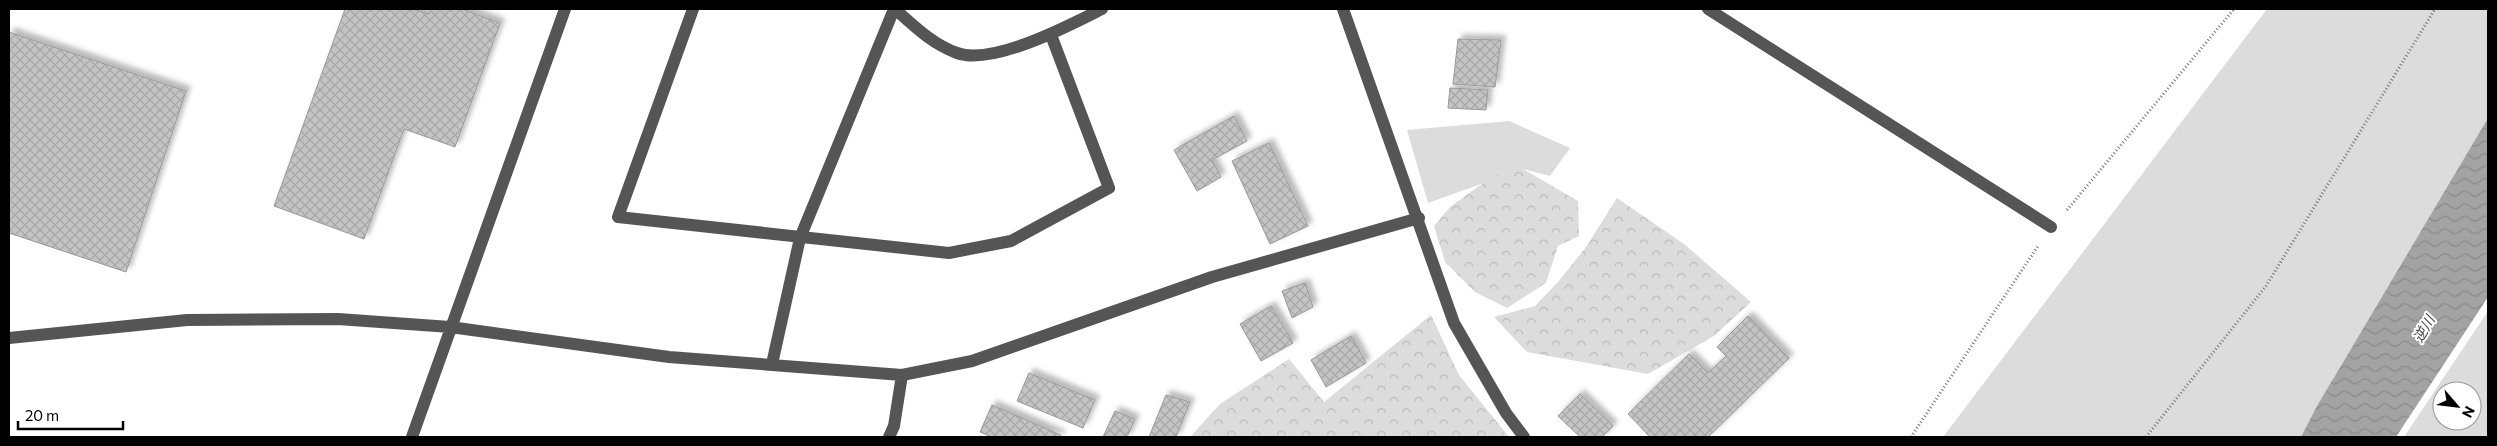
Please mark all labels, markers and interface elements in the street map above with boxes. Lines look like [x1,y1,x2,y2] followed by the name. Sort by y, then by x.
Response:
[2409,311,2439,345] water label: 逆川
[2432,381,2482,431] north arrow
[18,398,122,430] scale bar
[2459,404,2479,421] text: N
[25,406,59,424] text: 20 m

